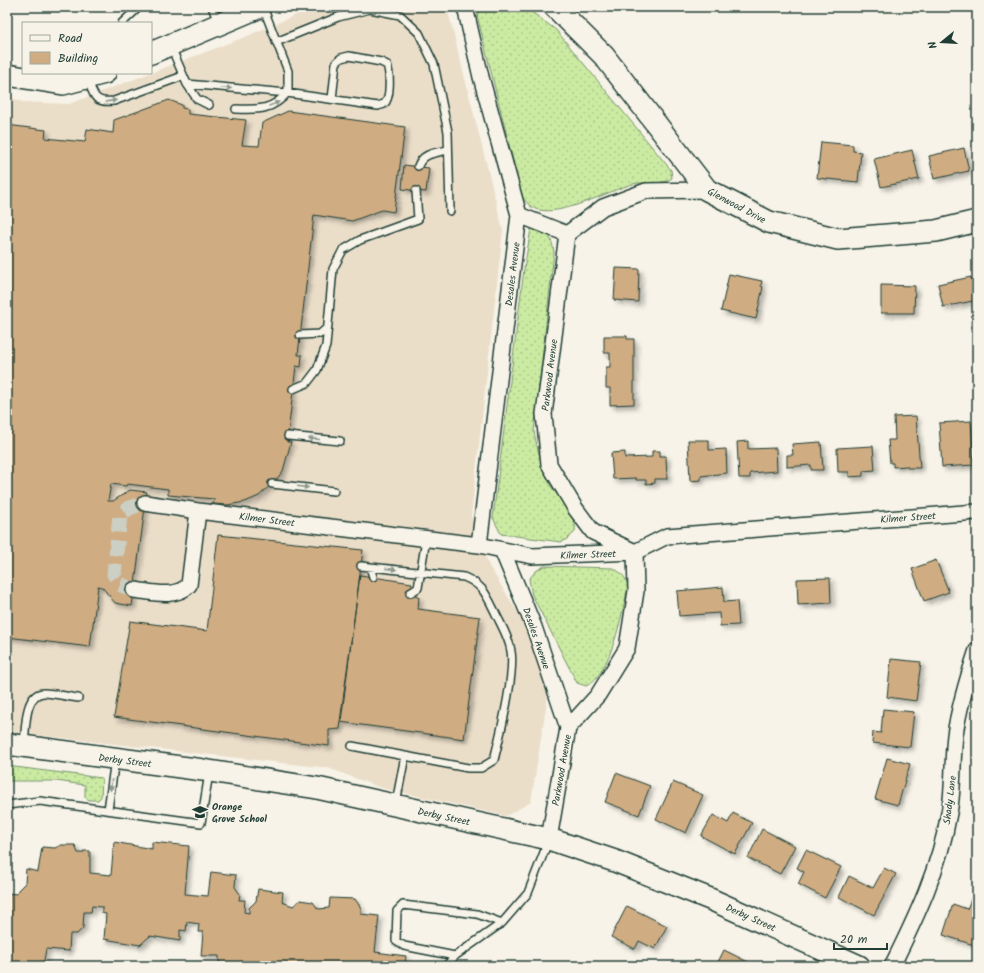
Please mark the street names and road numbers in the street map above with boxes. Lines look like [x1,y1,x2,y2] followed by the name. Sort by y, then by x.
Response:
[704,184,769,228] street label: Glenwood Drive
[501,241,525,307] street label: Desales Avenue
[538,338,562,412] street label: Parkwood Avenue
[880,508,937,528] street label: Kilmer Street
[238,509,296,531] street label: Kilmer Street
[560,546,616,564] street label: Kilmer Street
[518,605,554,672] street label: Desales Avenue
[548,733,576,807] street label: Parkwood Avenue
[97,750,153,772] street label: Derby Street
[939,774,961,825] street label: Shady Lane
[416,804,472,830] street label: Derby Street
[723,900,778,936] street label: Derby Street

